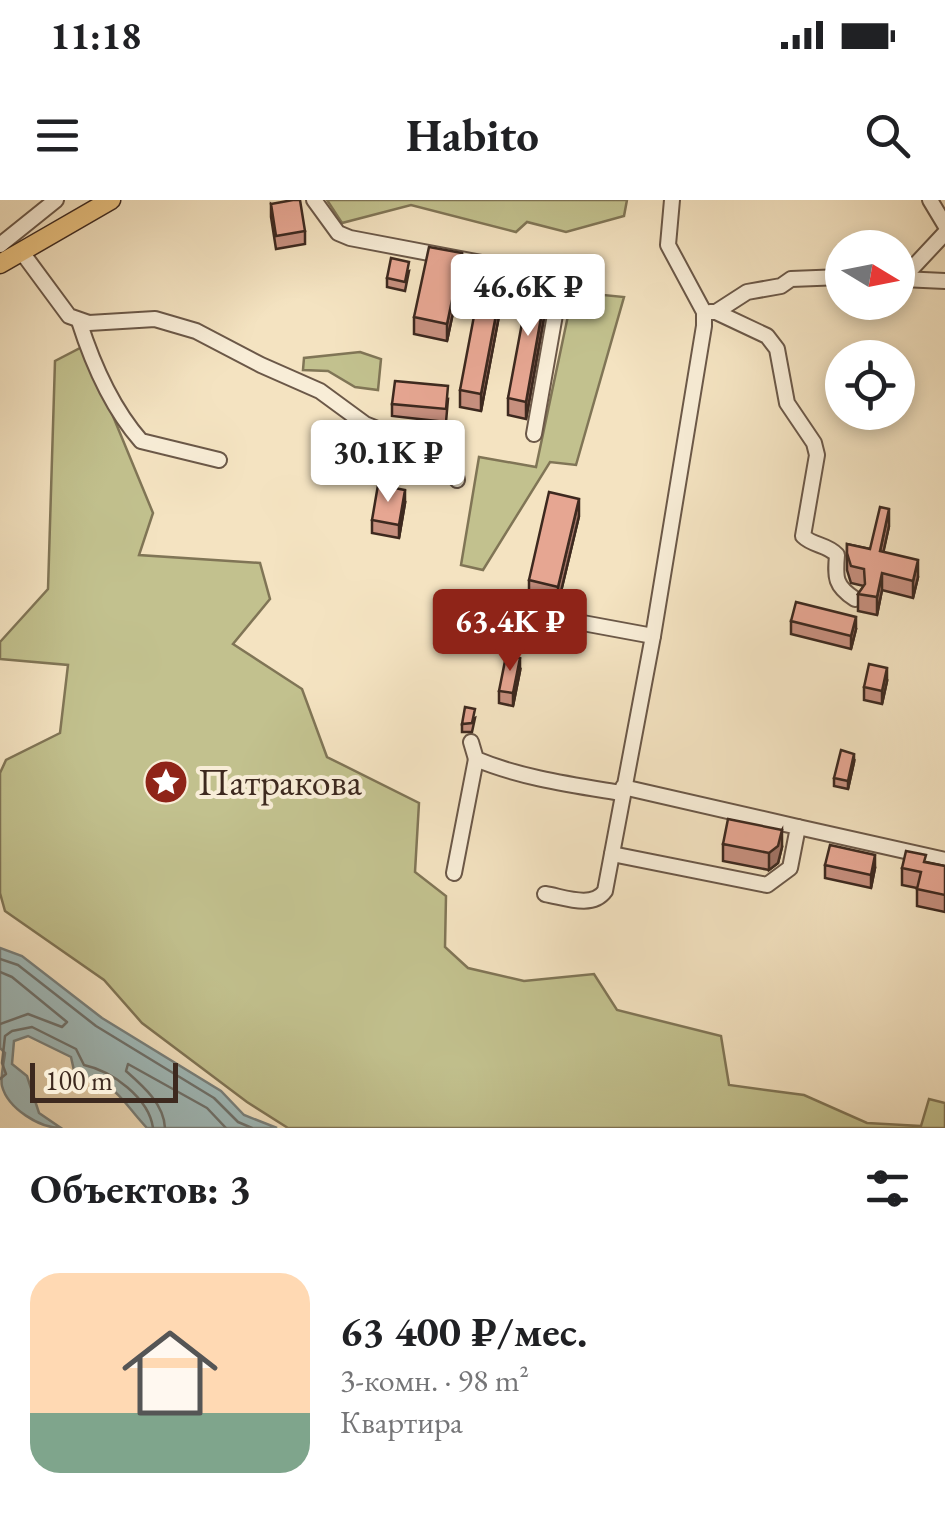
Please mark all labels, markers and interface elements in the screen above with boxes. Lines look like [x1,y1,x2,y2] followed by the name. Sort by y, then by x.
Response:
[50,11,141,60] text: 11:18
[406,106,539,164] text: Habito
[30,108,85,163] icon: menu
[860,108,915,163] icon: search
[825,230,915,320] north arrow
[825,230,915,430] map controls
[436,254,620,339] pin: 46.6K ₽
[473,265,583,307] text: 46.6K ₽
[825,340,915,430] button: locate
[296,420,480,505] pin: 30.1K ₽
[333,431,443,473] text: 30.1K ₽
[418,589,602,674] pin: 63.4K ₽
[455,600,565,642] text: 63.4K ₽
[198,757,363,806] place label: Патракова
[143,759,189,805] place icon: Патракова
[30,1058,178,1103] scale bar
[45,1062,113,1098] text: 100 m
[30,1161,251,1216] text: Объектов: 3
[860,1161,915,1216] icon: filters
[340,1304,587,1359] text: 63 400 ₽/мес.
[110,1313,230,1433] icon: home
[340,1359,529,1401] text: 3-комн. · 98 m²
[340,1401,463,1443] text: Квартира

